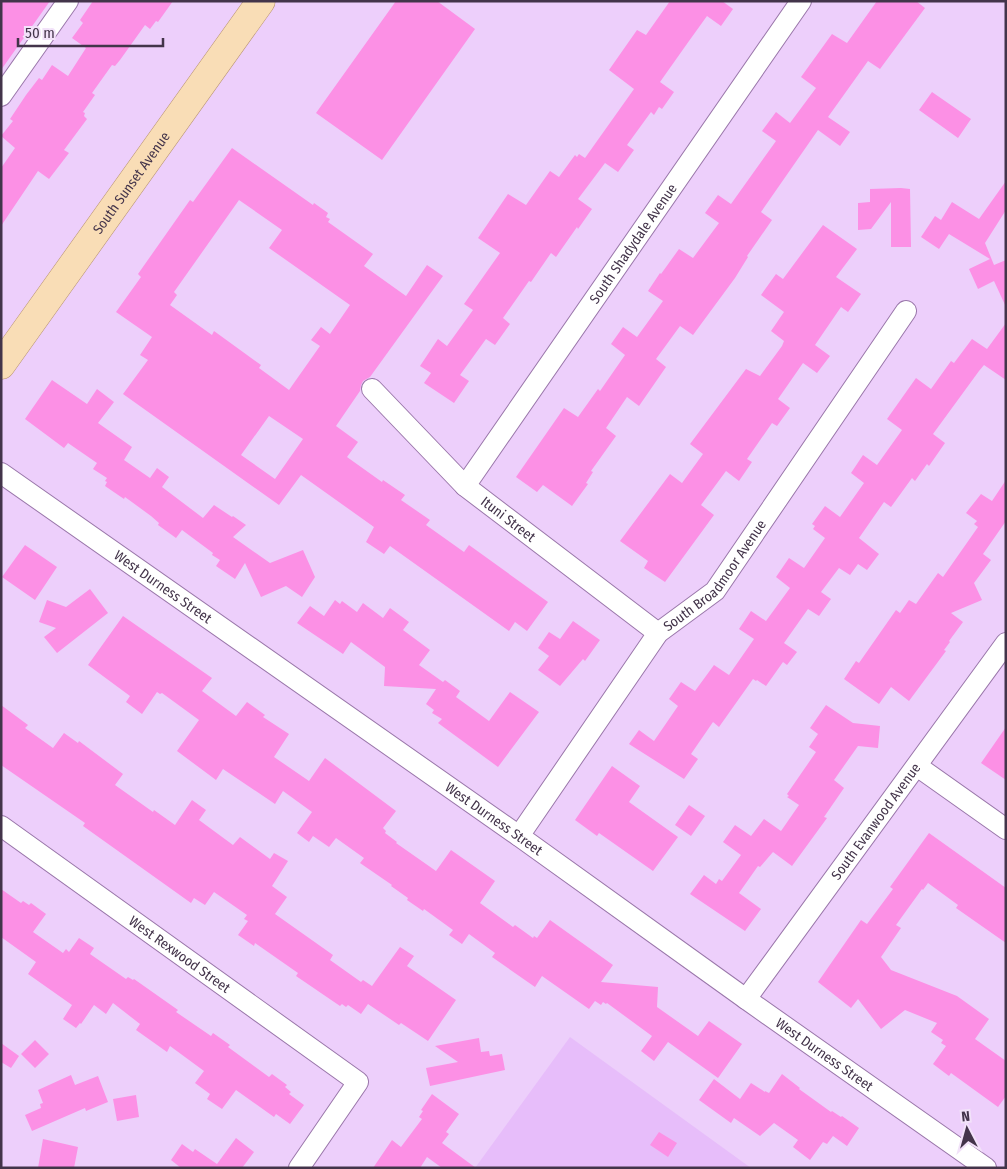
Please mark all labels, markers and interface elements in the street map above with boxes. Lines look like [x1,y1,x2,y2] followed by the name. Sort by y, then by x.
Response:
[18,15,162,47] scale bar
[25,24,55,42] text: 50 m
[89,128,173,237] street label: South Sunset Avenue
[586,180,680,307] street label: South Shadydale Avenue
[478,493,539,546] street label: Ituni Street
[660,516,770,635] street label: South Broadmoor Avenue
[111,547,216,627] street label: West Durness Street
[827,760,924,883] street label: South Evanwood Avenue
[442,778,546,859] street label: West Durness Street
[126,912,234,997] street label: West Rexwood Street
[772,1014,877,1095] street label: West Durness Street
[942,1104,992,1154] north arrow
[961,1108,971,1125] text: N

